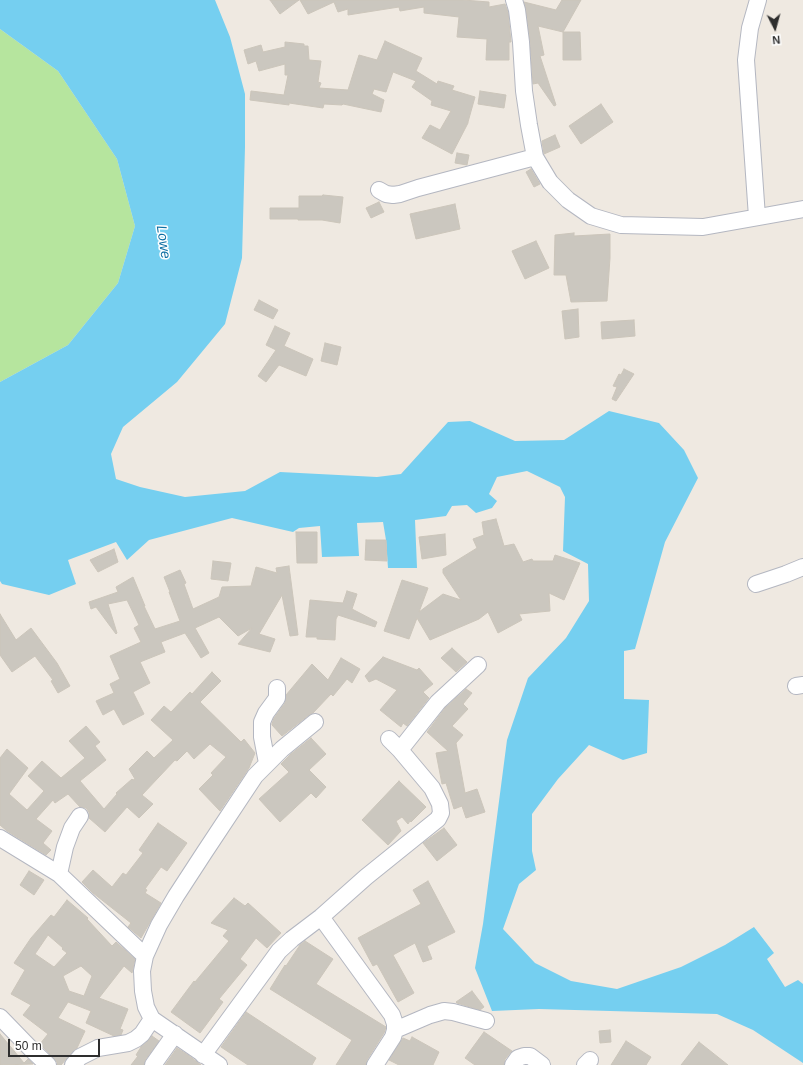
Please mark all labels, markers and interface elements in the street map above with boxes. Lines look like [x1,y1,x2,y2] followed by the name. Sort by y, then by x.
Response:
[755,8,795,48] north arrow
[772,34,781,46] text: N
[152,224,174,260] water label: Lowe
[10,1031,102,1057] scale bar
[15,1039,42,1053] text: 50 m

